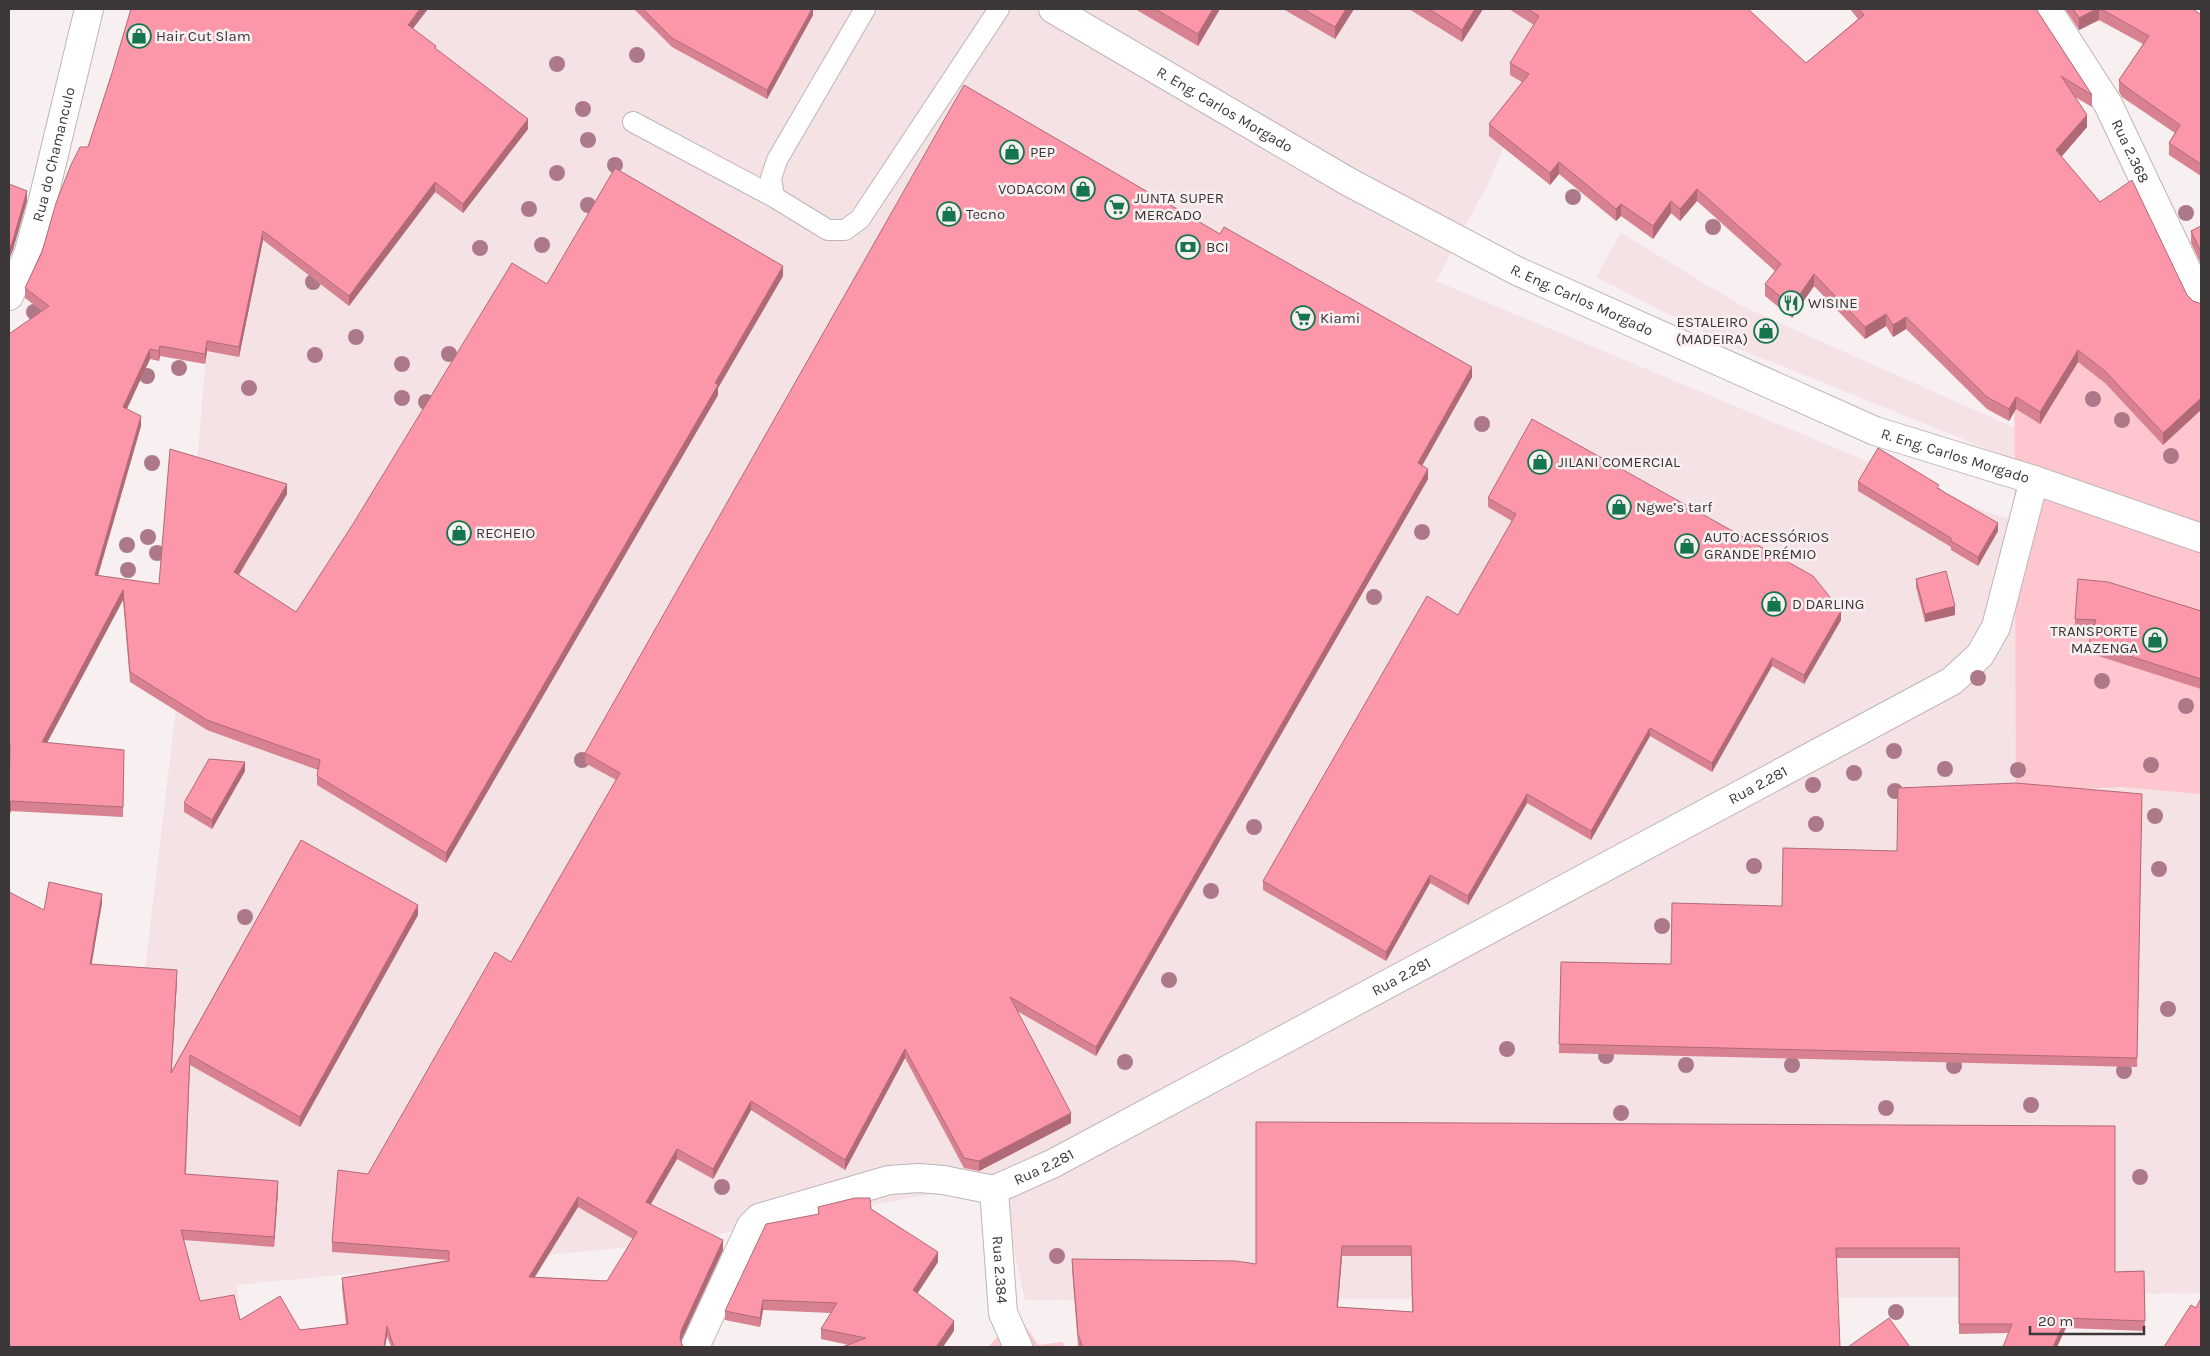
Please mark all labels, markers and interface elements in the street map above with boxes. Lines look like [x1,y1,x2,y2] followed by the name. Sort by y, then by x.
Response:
[126,23,152,49] shop icon: Hair Cut Slam
[156,27,251,45] place label: Hair Cut Slam
[1154,63,1296,156] street label: R. Eng. Carlos Morgado
[29,85,79,224] street label: Rua do Chamanculo
[2108,116,2153,186] street label: Rua 2.368
[999,139,1025,165] shop icon: PEP
[1030,143,1055,161] place label: PEP
[1070,176,1096,202] shop icon: VODACOM
[998,180,1066,198] place label: VODACOM
[1134,189,1224,224] place label: JUNTA SUPER MERCADO
[1104,194,1130,220] supermarket icon: JUNTA SUPER MERCADO
[936,201,962,227] shop icon: Tecno
[966,205,1005,223] place label: Tecno
[1175,234,1201,260] bank icon: BCI
[1206,238,1229,256] place label: BCI
[1507,260,1656,340] street label: R. Eng. Carlos Morgado
[1778,290,1804,316] restaurant icon: WISINE
[1808,294,1858,312] place label: WISINE
[1290,305,1316,331] supermarket icon: Kiami
[1320,309,1360,327] place label: Kiami
[1676,313,1748,348] place label: ESTALEIRO (MADEIRA)
[1753,318,1779,344] shop icon: ESTALEIRO (MADEIRA)
[1879,424,2032,487] street label: R. Eng. Carlos Morgado
[1527,449,1553,475] shop icon: JILANI COMERCIAL
[1558,453,1680,471] place label: JILANI COMERCIAL
[1606,494,1632,520] shop icon: Ngwe’s tarf
[1636,498,1713,516] place label: Ngwe’s tarf
[446,520,472,546] shop icon: RECHEIO
[476,524,535,542] place label: RECHEIO
[1704,528,1829,563] place label: AUTO ACESSÓRIOS GRANDE PRÉMIO
[1674,533,1700,559] shop icon: AUTO ACESSÓRIOS GRANDE PRÉMIO
[1761,591,1787,617] shop icon: D DARLING
[1792,595,1864,613] place label: D DARLING
[2050,622,2138,657] place label: TRANSPORTE MAZENGA
[2142,627,2168,653] shop icon: TRANSPORTE MAZENGA
[1725,762,1791,808] street label: Rua 2.281
[1369,954,1434,1000] street label: Rua 2.281
[1011,1145,1077,1189] street label: Rua 2.281
[988,1235,1011,1305] street label: Rua 2.384
[2030,1304,2144,1336] scale bar
[2038,1312,2073,1330] text: 20 m

